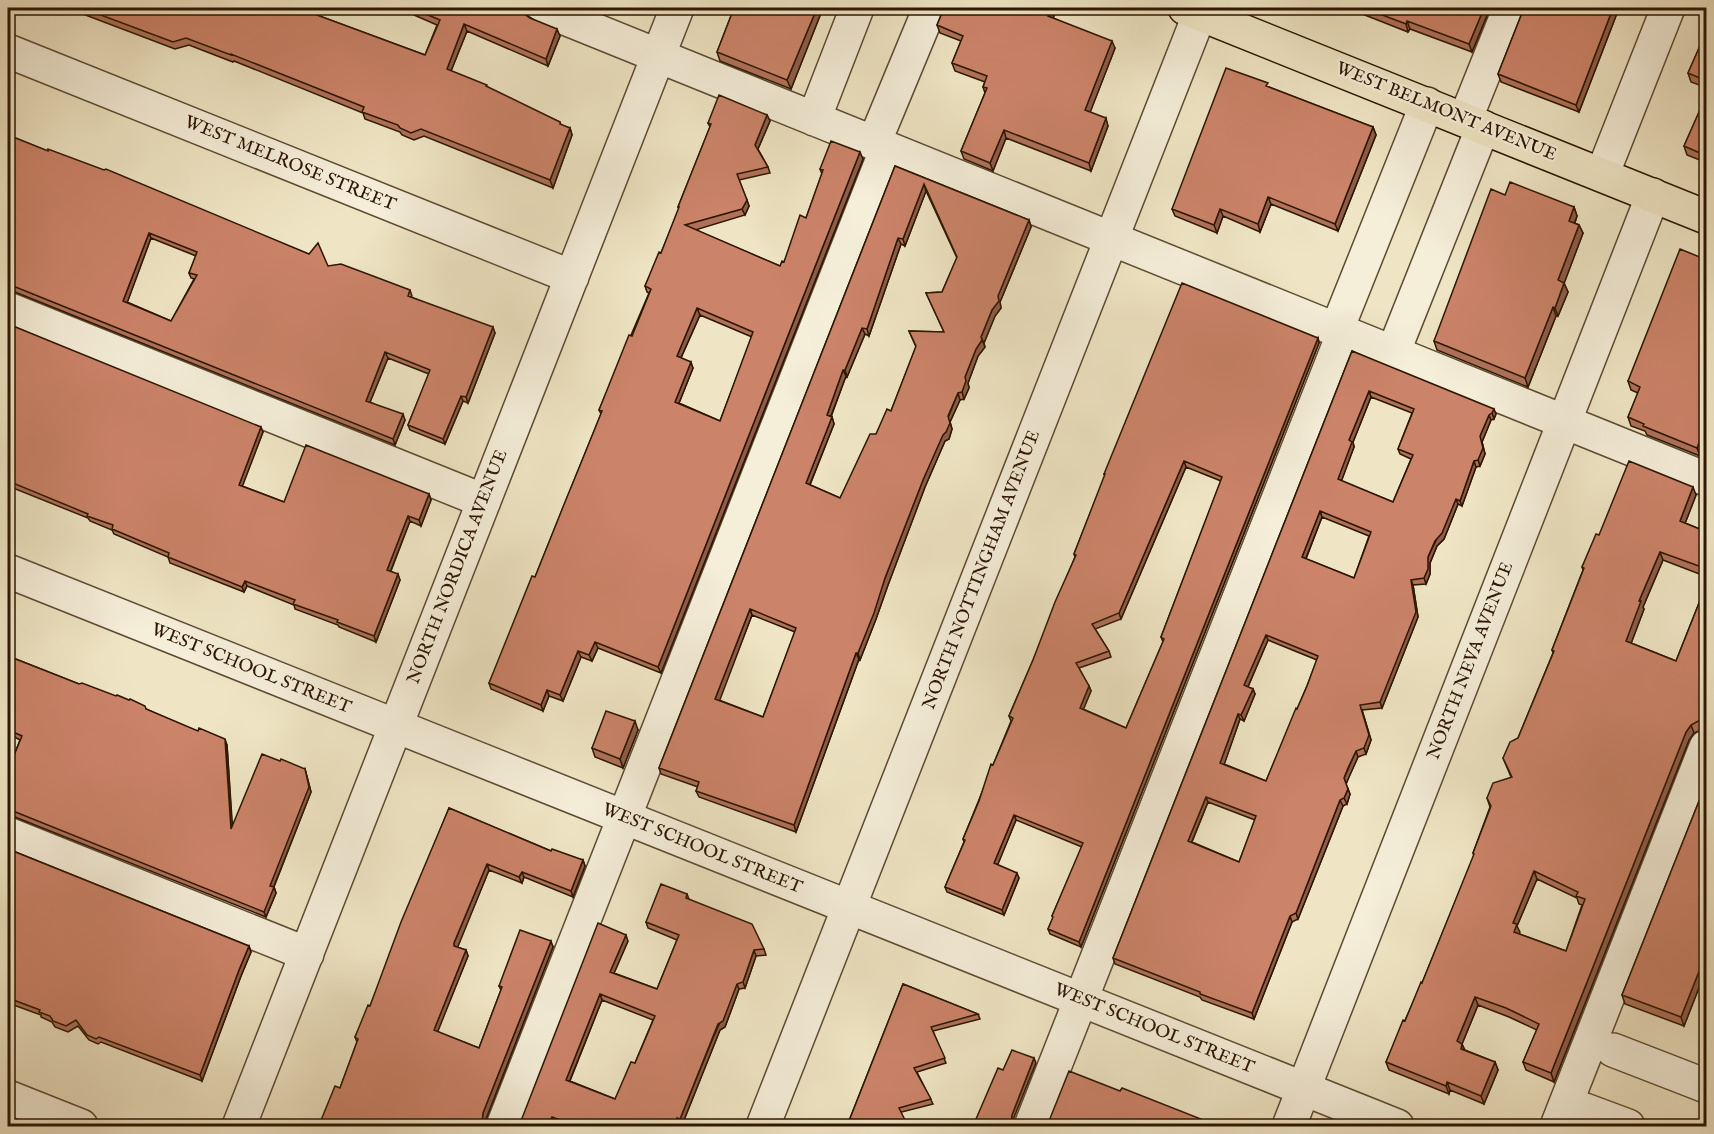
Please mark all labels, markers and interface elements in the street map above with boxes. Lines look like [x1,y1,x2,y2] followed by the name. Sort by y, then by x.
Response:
[1332,57,1560,167] street label: WEST BELMONT AVENUE
[181,111,399,217] street label: WEST MELROSE STREET
[918,427,1046,713] street label: NORTH NOTTINGHAM AVENUE
[403,447,513,687] street label: NORTH NORDICA AVENUE
[1423,559,1519,763] street label: NORTH NEVA AVENUE
[148,618,354,720] street label: WEST SCHOOL STREET
[599,798,805,900] street label: WEST SCHOOL STREET
[1051,978,1257,1080] street label: WEST SCHOOL STREET

